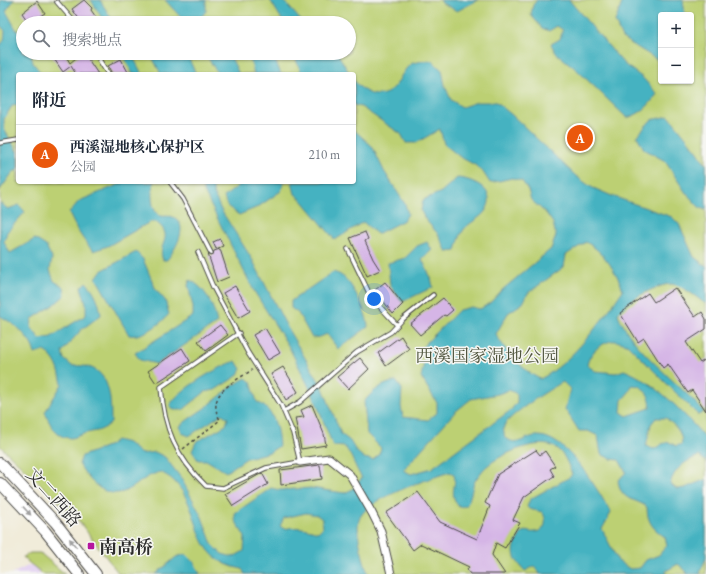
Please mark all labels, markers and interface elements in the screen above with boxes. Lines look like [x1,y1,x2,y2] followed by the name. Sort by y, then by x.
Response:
[658,12,694,84] map controls
[658,12,694,48] button: +
[16,16,356,60] search box
[30,27,52,49] icon: search
[62,30,122,49] text: 搜索地点
[658,48,694,84] button: −
[32,89,66,111] text: 附近
[567,123,593,153] pin: A
[70,137,205,156] text: 西溪湿地核心保护区
[40,146,50,163] text: A
[309,146,340,163] text: 210 m
[70,158,96,175] text: 公园
[364,289,384,309] your location
[415,344,559,367] park label: 西溪国家湿地公园
[21,463,87,531] street label: 文二西路
[22,506,32,516] one-way arrow
[99,535,153,558] place label: 南高桥
[68,538,77,548] one-way arrow
[86,541,96,551] marker: 南高桥

